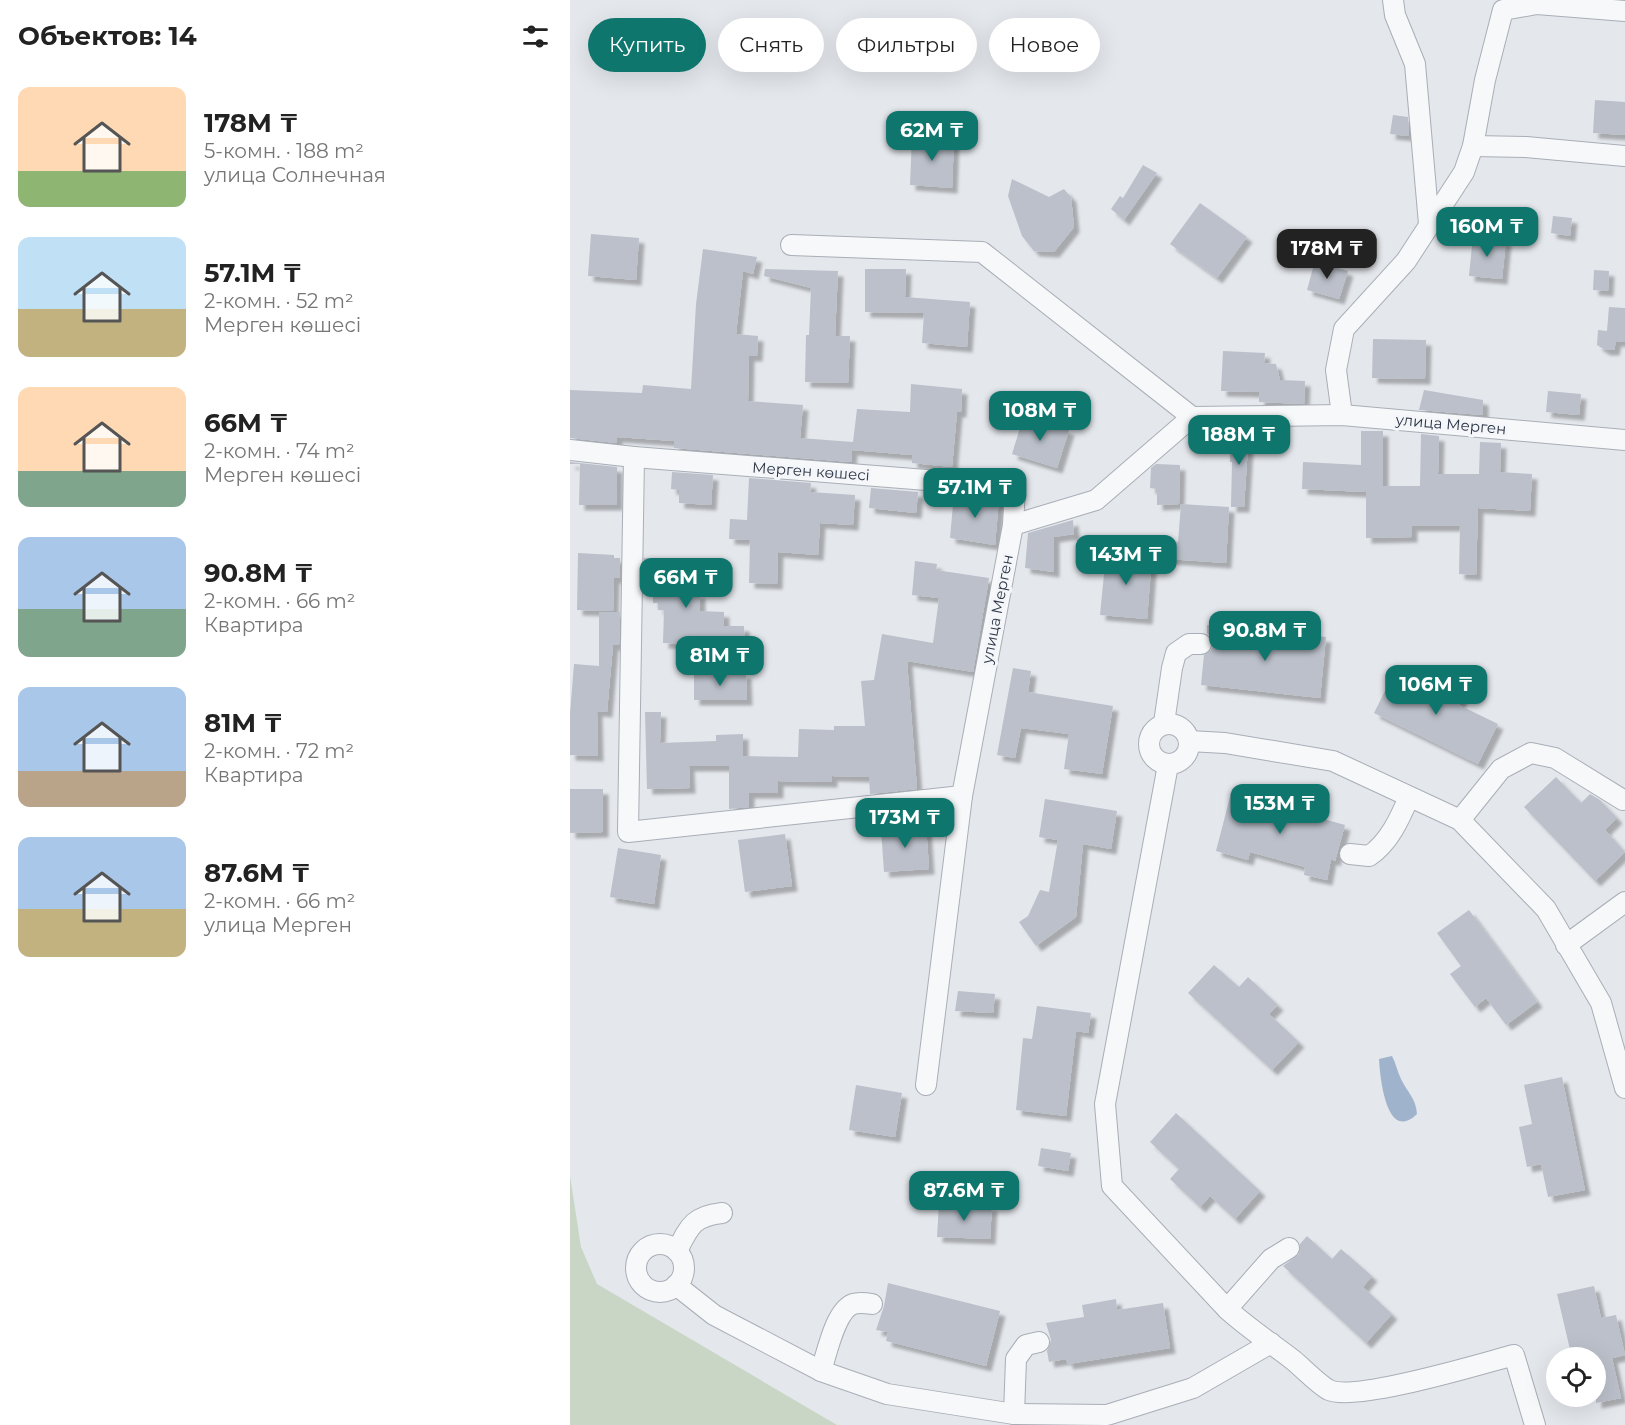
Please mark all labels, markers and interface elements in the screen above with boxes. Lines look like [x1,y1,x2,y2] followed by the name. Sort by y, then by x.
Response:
[588,18,706,72] chip: Купить
[718,18,824,72] chip: Снять
[836,18,977,72] chip: Фильтры
[989,18,1100,72] chip: Новое
[18,20,197,52] text: Объектов: 14
[519,20,552,53] icon: filters
[204,107,298,139] text: 178M ₸
[66,111,138,183] icon: home
[890,111,974,162] pin: 62M ₸
[900,118,964,142] text: 62M ₸
[204,139,364,163] text: 5-комн. · 188 m²
[204,163,386,187] text: улица Солнечная
[1438,207,1536,258] pin: 160M ₸
[1450,214,1524,238] text: 160M ₸
[1278,229,1376,280] pin: 178M ₸
[1291,236,1363,260] text: 178M ₸
[204,257,302,289] text: 57.1M ₸
[66,261,138,333] icon: home
[204,289,354,313] text: 2-комн. · 52 m²
[204,313,361,337] text: Мерген көшесі
[991,391,1089,442] pin: 108M ₸
[1003,398,1077,422] text: 108M ₸
[204,407,288,439] text: 66M ₸
[1394,410,1507,438] street label: улица Мерген
[66,411,138,483] icon: home
[1190,415,1288,466] pin: 188M ₸
[1202,422,1276,446] text: 188M ₸
[204,439,355,463] text: 2-комн. · 74 m²
[752,457,870,485] street label: Мерген көшесі
[204,463,361,487] text: Мерген көшесі
[920,468,1030,519] pin: 57.1M ₸
[937,475,1013,499] text: 57.1M ₸
[1077,535,1175,586] pin: 143M ₸
[1090,542,1162,566] text: 143M ₸
[977,553,1017,666] street label: улица Мерген
[204,557,313,589] text: 90.8M ₸
[644,558,728,609] pin: 66M ₸
[66,561,138,633] icon: home
[654,565,718,589] text: 66M ₸
[204,589,355,613] text: 2-комн. · 66 m²
[1210,611,1320,662] pin: 90.8M ₸
[204,613,304,637] text: Квартира
[1223,618,1307,642] text: 90.8M ₸
[678,636,762,687] pin: 81M ₸
[690,643,750,667] text: 81M ₸
[1387,665,1485,716] pin: 106M ₸
[1399,672,1473,696] text: 106M ₸
[204,707,283,739] text: 81M ₸
[66,711,138,783] icon: home
[204,739,354,763] text: 2-комн. · 72 m²
[204,763,304,787] text: Квартира
[1231,784,1329,835] pin: 153M ₸
[1245,791,1315,815] text: 153M ₸
[856,798,954,849] pin: 173M ₸
[869,805,941,829] text: 173M ₸
[204,857,310,889] text: 87.6M ₸
[66,861,138,933] icon: home
[204,889,355,913] text: 2-комн. · 66 m²
[204,913,352,937] text: улица Мерген
[909,1171,1019,1222] pin: 87.6M ₸
[923,1178,1005,1202] text: 87.6M ₸
[1546,1347,1606,1407] map controls
[1546,1347,1606,1407] button: locate

